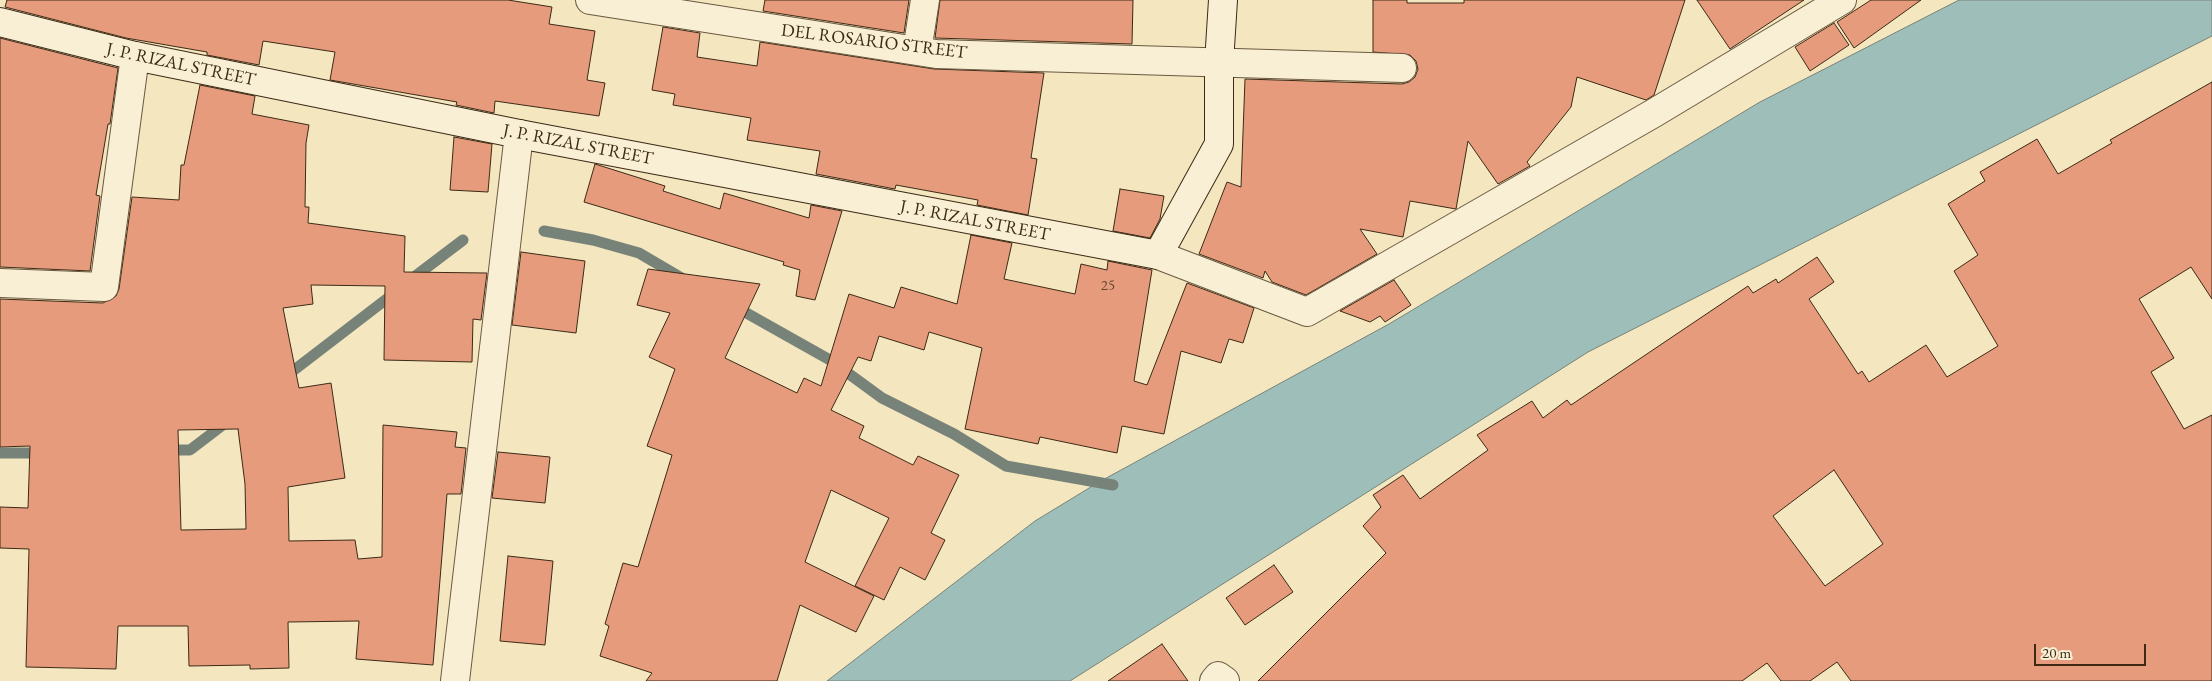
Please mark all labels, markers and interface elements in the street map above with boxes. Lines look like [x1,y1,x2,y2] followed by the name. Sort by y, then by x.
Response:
[780,20,968,64] street label: DEL ROSARIO STREET
[104,39,258,91] street label: J. P. RIZAL STREET
[501,120,655,170] street label: J. P. RIZAL STREET
[898,196,1052,246] street label: J. P. RIZAL STREET
[1101,277,1115,295] house number: 25
[2037,634,2150,666] scale bar
[2042,643,2071,662] text: 20 m

